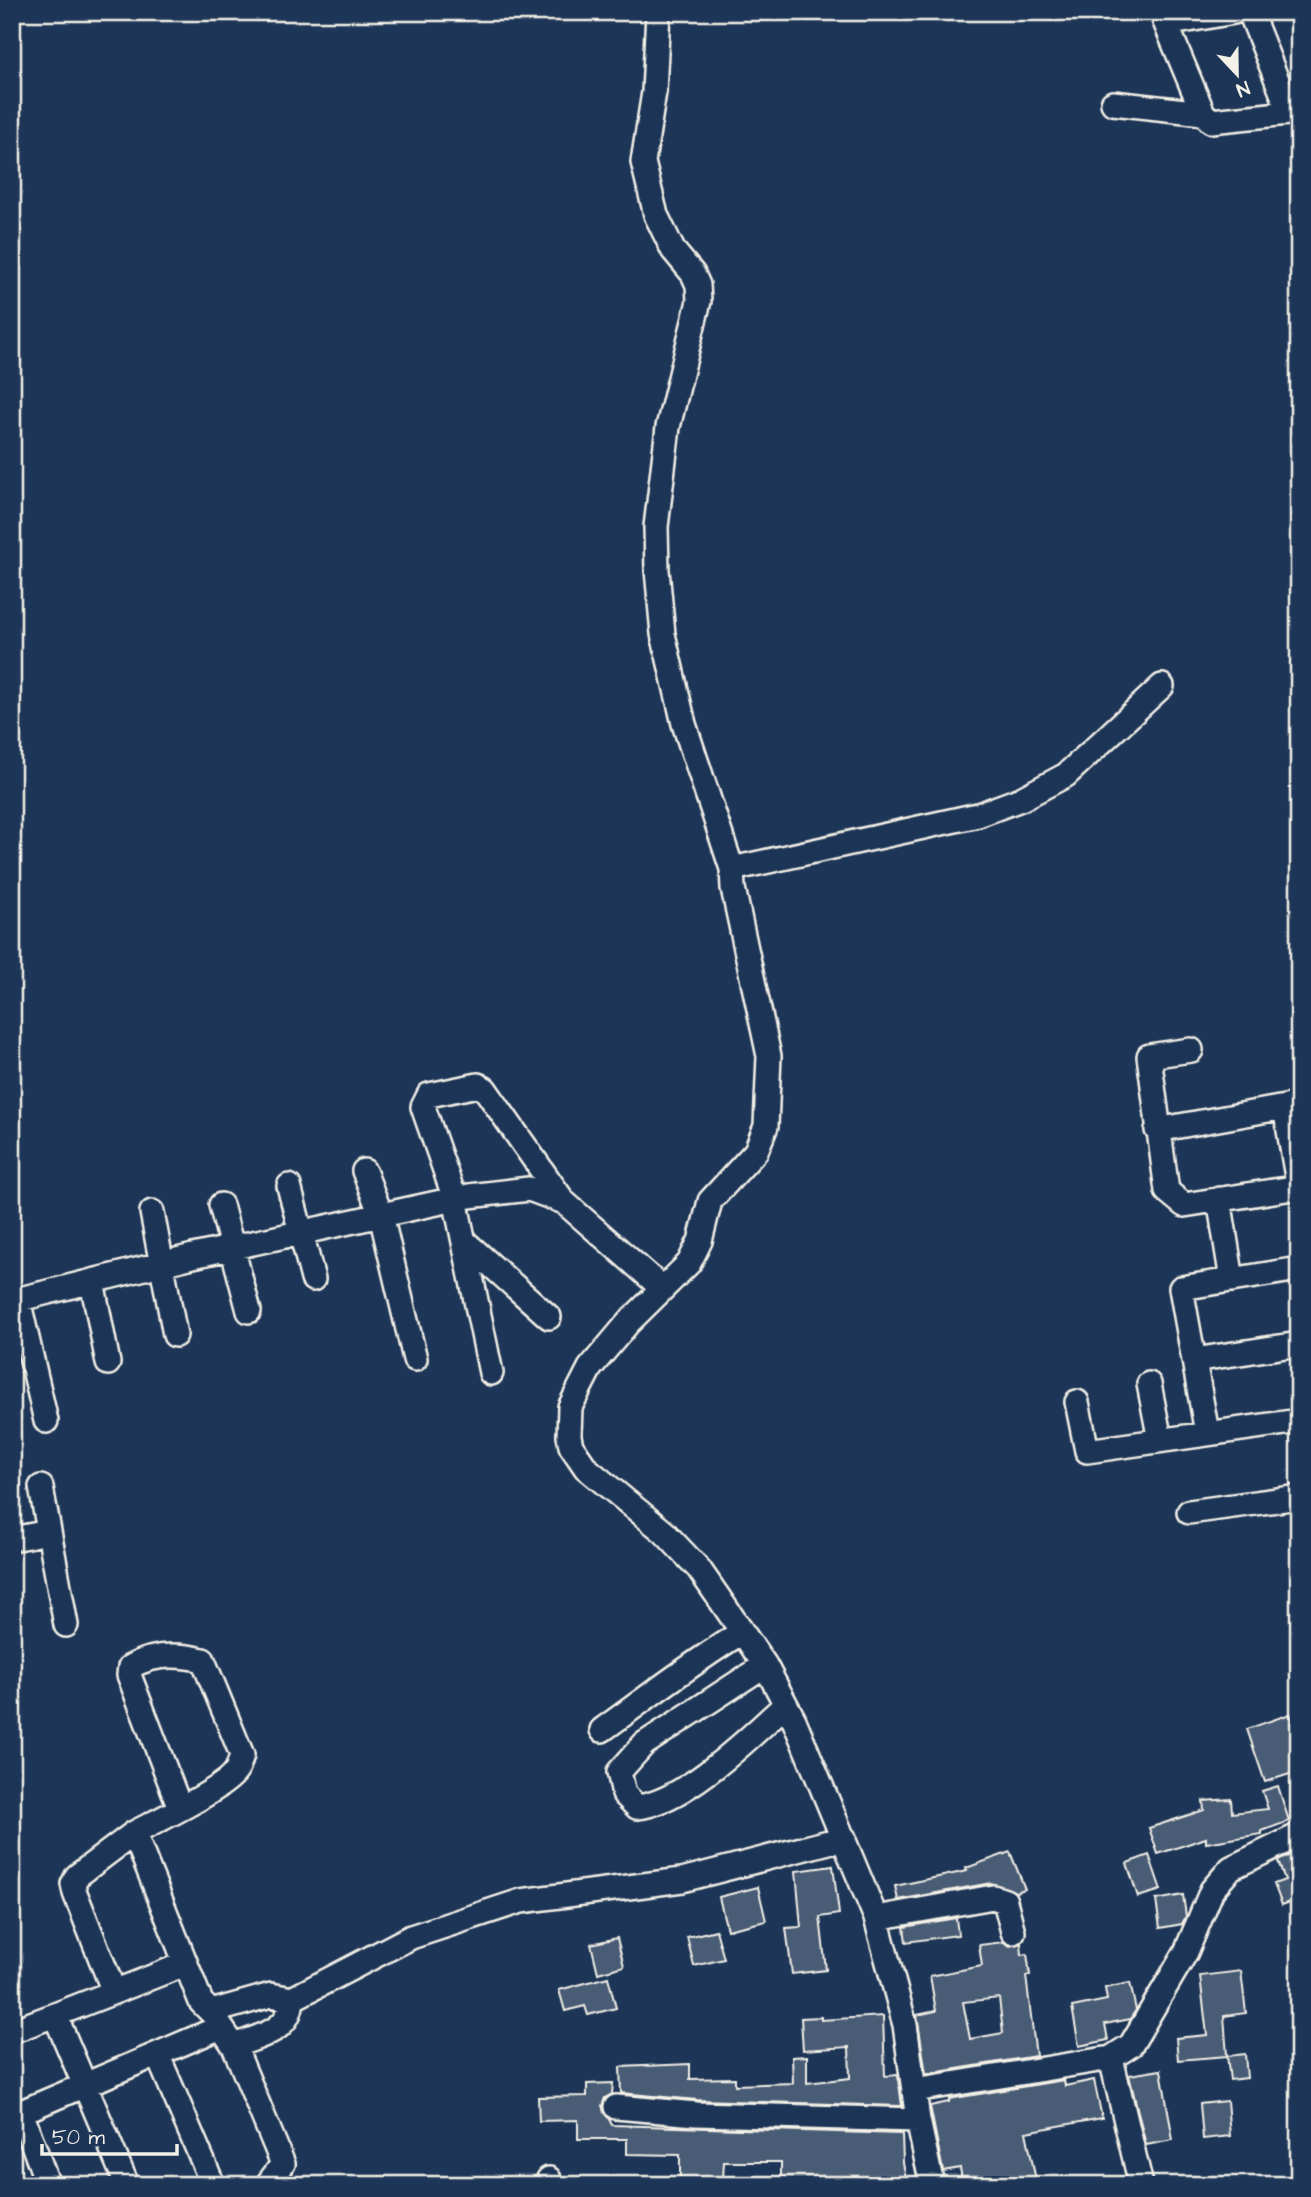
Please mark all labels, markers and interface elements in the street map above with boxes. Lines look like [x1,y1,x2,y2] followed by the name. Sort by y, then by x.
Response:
[1202,38,1272,108] north arrow
[1232,74,1253,103] text: N
[42,2113,177,2157] scale bar
[52,2123,106,2152] text: 50 m

